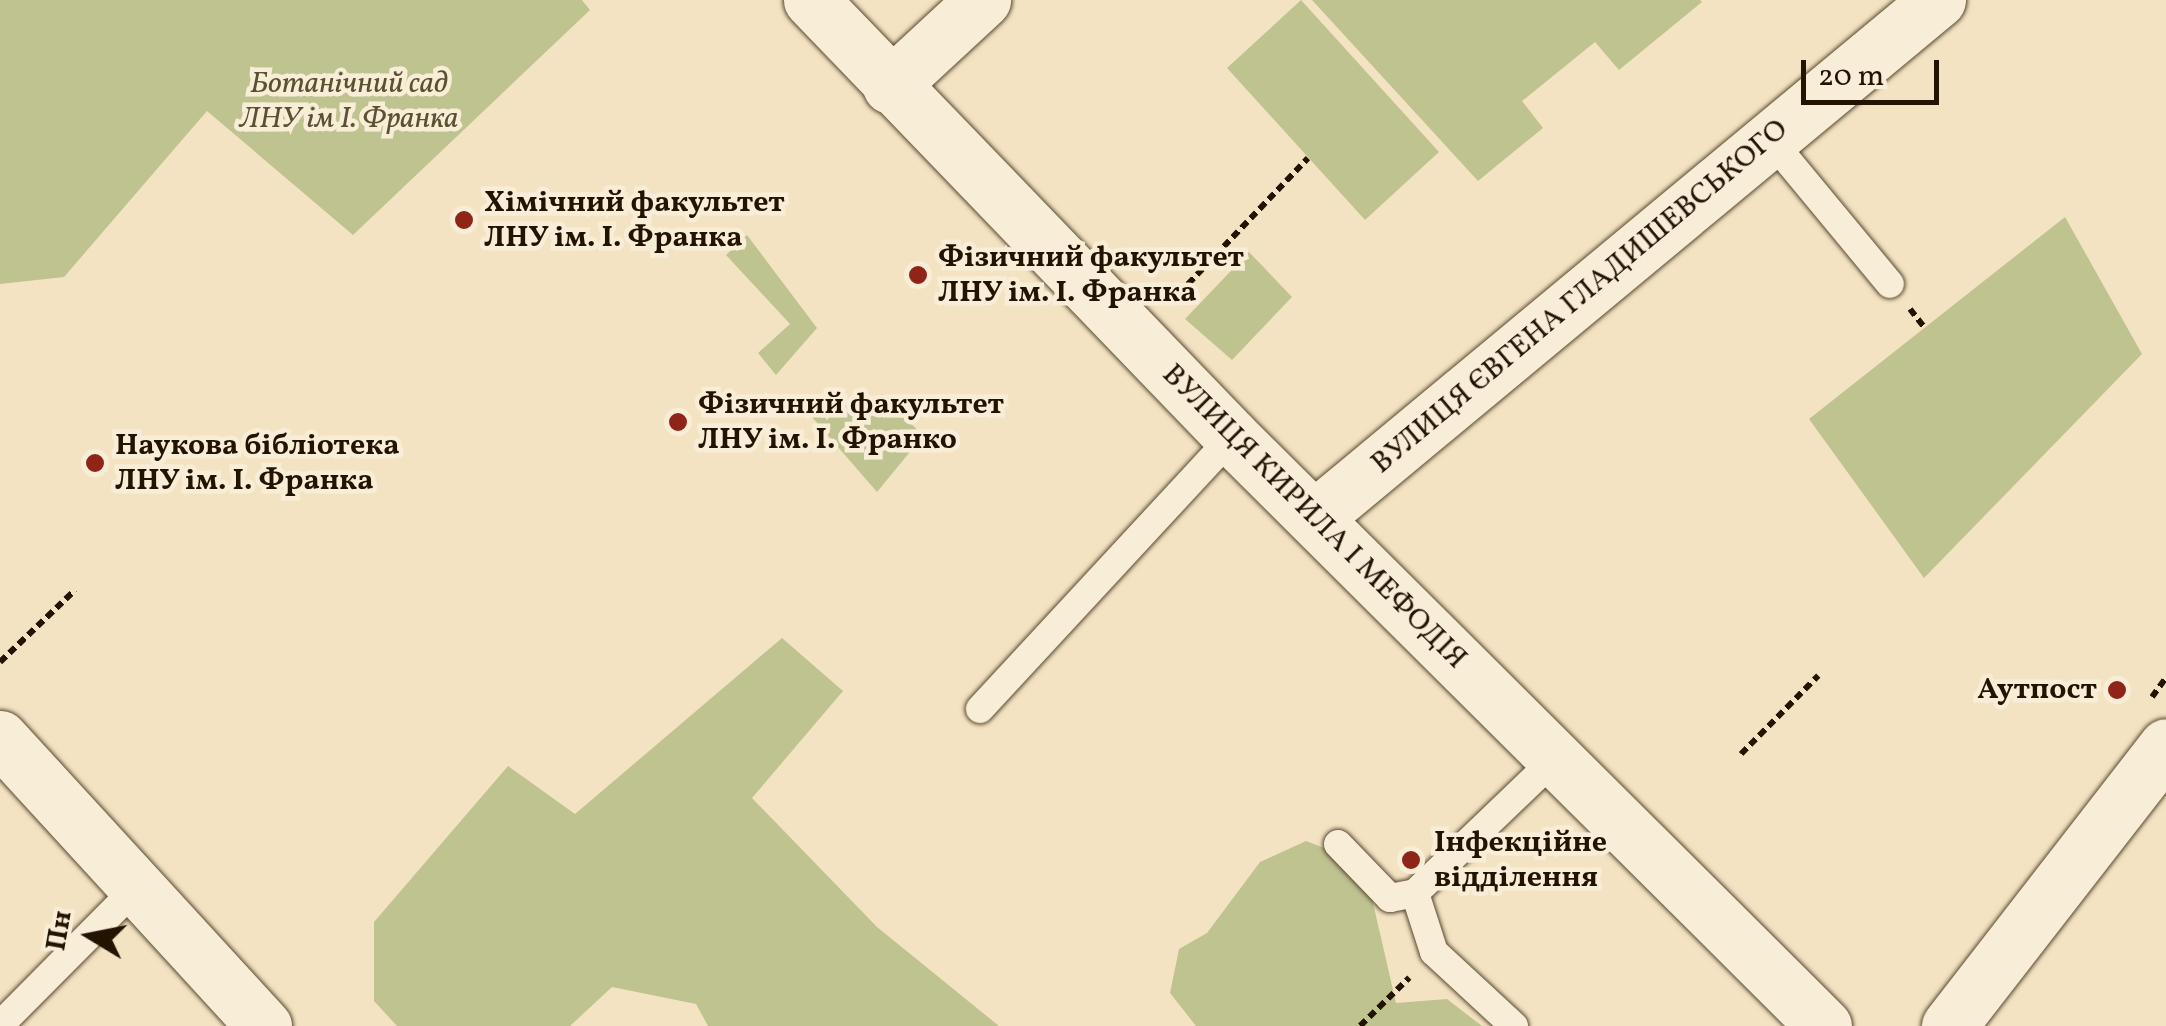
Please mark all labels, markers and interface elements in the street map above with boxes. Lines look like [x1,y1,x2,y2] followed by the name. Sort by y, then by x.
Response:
[1806,40,1944,102] scale bar
[1818,56,1884,98] text: 20 m
[240,66,458,136] park label: Ботанічний сад ЛНУ ім І. Франка
[1364,112,1796,482] street label: ВУЛИЦЯ ЄВГЕНА ГЛАДИШЕВСЬКОГО
[484,185,785,256] place label: Хімічний факультет ЛНУ ім. І. Франка
[453,209,475,231] marker: Хімічний факультет ЛНУ ім. І. Франка
[938,240,1244,310] place label: Фізичний факультет ЛНУ ім. І. Франка
[907,264,929,286] marker: Фізичний факультет ЛНУ ім. І. Франка
[1154,357,1474,677] street label: ВУЛИЦЯ КИРИЛА І МЕФОДІЯ
[698,387,1004,458] place label: Фізичний факультет ЛНУ ім. І. Франко
[667,411,689,433] marker: Фізичний факультет ЛНУ ім. І. Франко
[115,428,400,498] place label: Наукова бібліотека ЛНУ ім. І. Франка
[84,452,106,474] marker: Наукова бібліотека ЛНУ ім. І. Франка
[1977,672,2097,708] place label: Аутпост
[2106,679,2128,701] marker: Аутпост
[1434,825,1607,896] place label: Інфекційне відділення
[1398,847,1424,873] marker: Інфекційне відділення
[40,886,140,986] north arrow
[37,908,83,954] text: Пн

